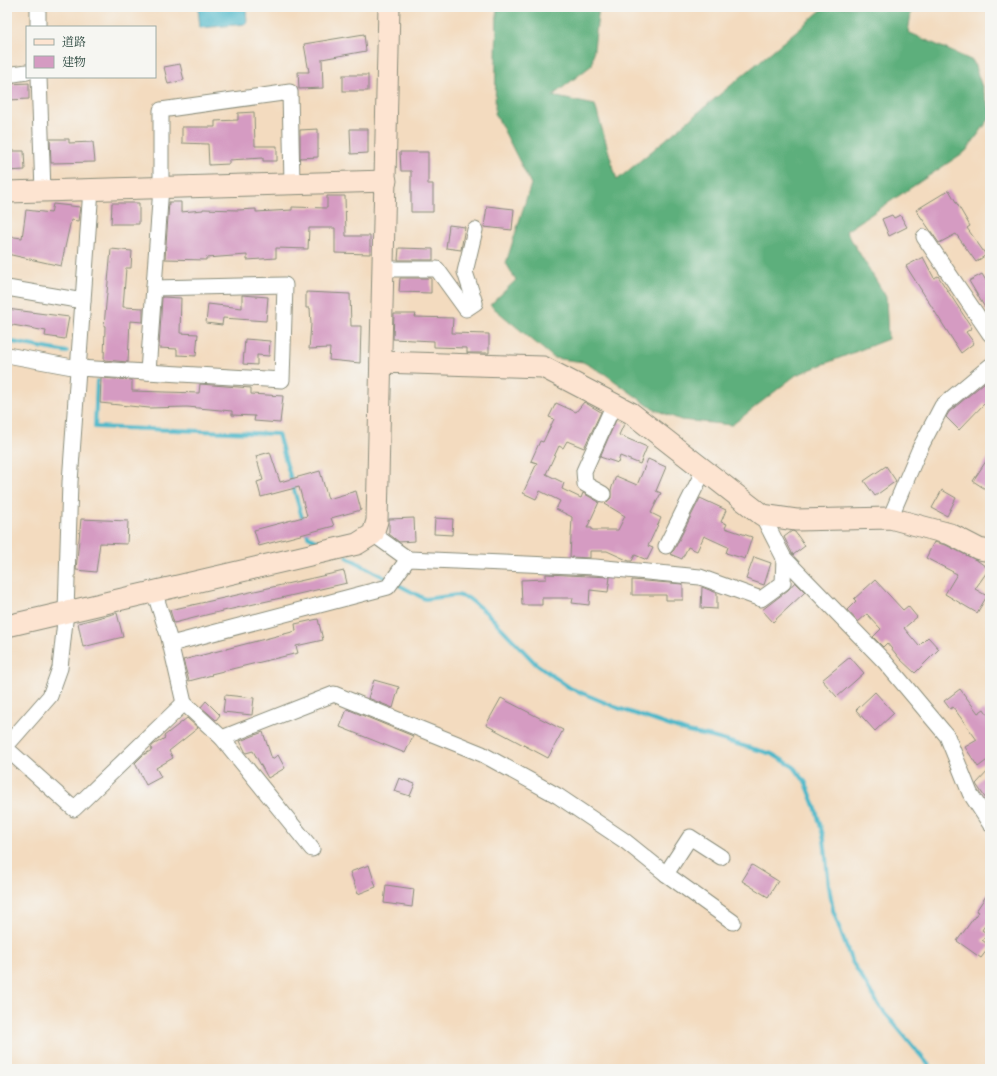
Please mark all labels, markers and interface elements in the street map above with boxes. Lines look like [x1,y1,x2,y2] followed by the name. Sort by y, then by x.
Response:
[26,26,156,78] legend
[62,34,86,50] text: 道路
[62,54,86,70] text: 建物

